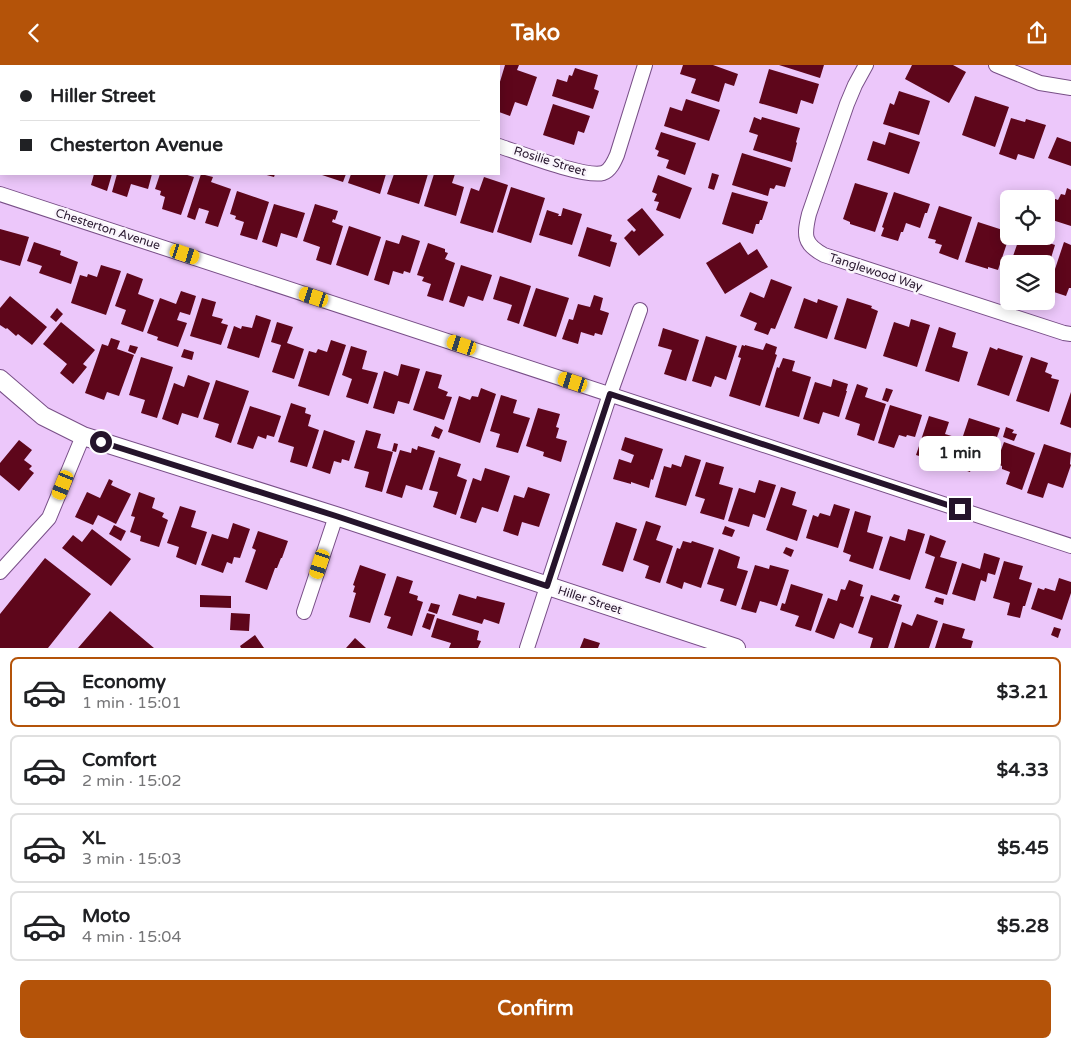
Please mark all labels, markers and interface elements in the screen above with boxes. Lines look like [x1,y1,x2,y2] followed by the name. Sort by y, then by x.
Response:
[20,19,48,47] icon: back
[1023,19,1051,47] icon: share
[511,20,560,46] text: Tako
[50,85,156,107] text: Hiller Street
[50,134,223,156] text: Chesterton Avenue
[512,143,588,179] street label: Rosilie Street
[1000,190,1055,310] map controls
[1000,190,1055,245] button: locate
[54,205,162,253] street label: Chesterton Avenue
[168,242,201,266] car
[828,250,925,294] street label: Tanglewood Way
[1000,255,1055,310] button: layers
[297,285,330,309] car
[445,333,478,357] car
[556,370,589,394] car
[90,431,112,453] route start
[919,437,1001,471] callout: 1 min
[939,443,981,463] text: 1 min
[50,468,75,502] car
[949,498,971,520] route end
[308,547,331,581] car
[556,583,624,617] street label: Hiller Street
[22,670,67,715] icon: car
[82,671,166,693] text: Economy
[997,681,1049,703] text: $3.21
[82,693,181,713] text: 1 min · 15:01
[22,748,67,793] icon: car
[82,749,156,771] text: Comfort
[997,759,1049,781] text: $4.33
[82,771,181,791] text: 2 min · 15:02
[22,826,67,871] icon: car
[82,827,106,849] text: XL
[997,837,1049,859] text: $5.45
[82,849,181,869] text: 3 min · 15:03
[22,904,67,949] icon: car
[82,905,130,927] text: Moto
[997,915,1049,937] text: $5.28
[82,927,181,947] text: 4 min · 15:04
[20,980,1051,1038] button: Confirm

